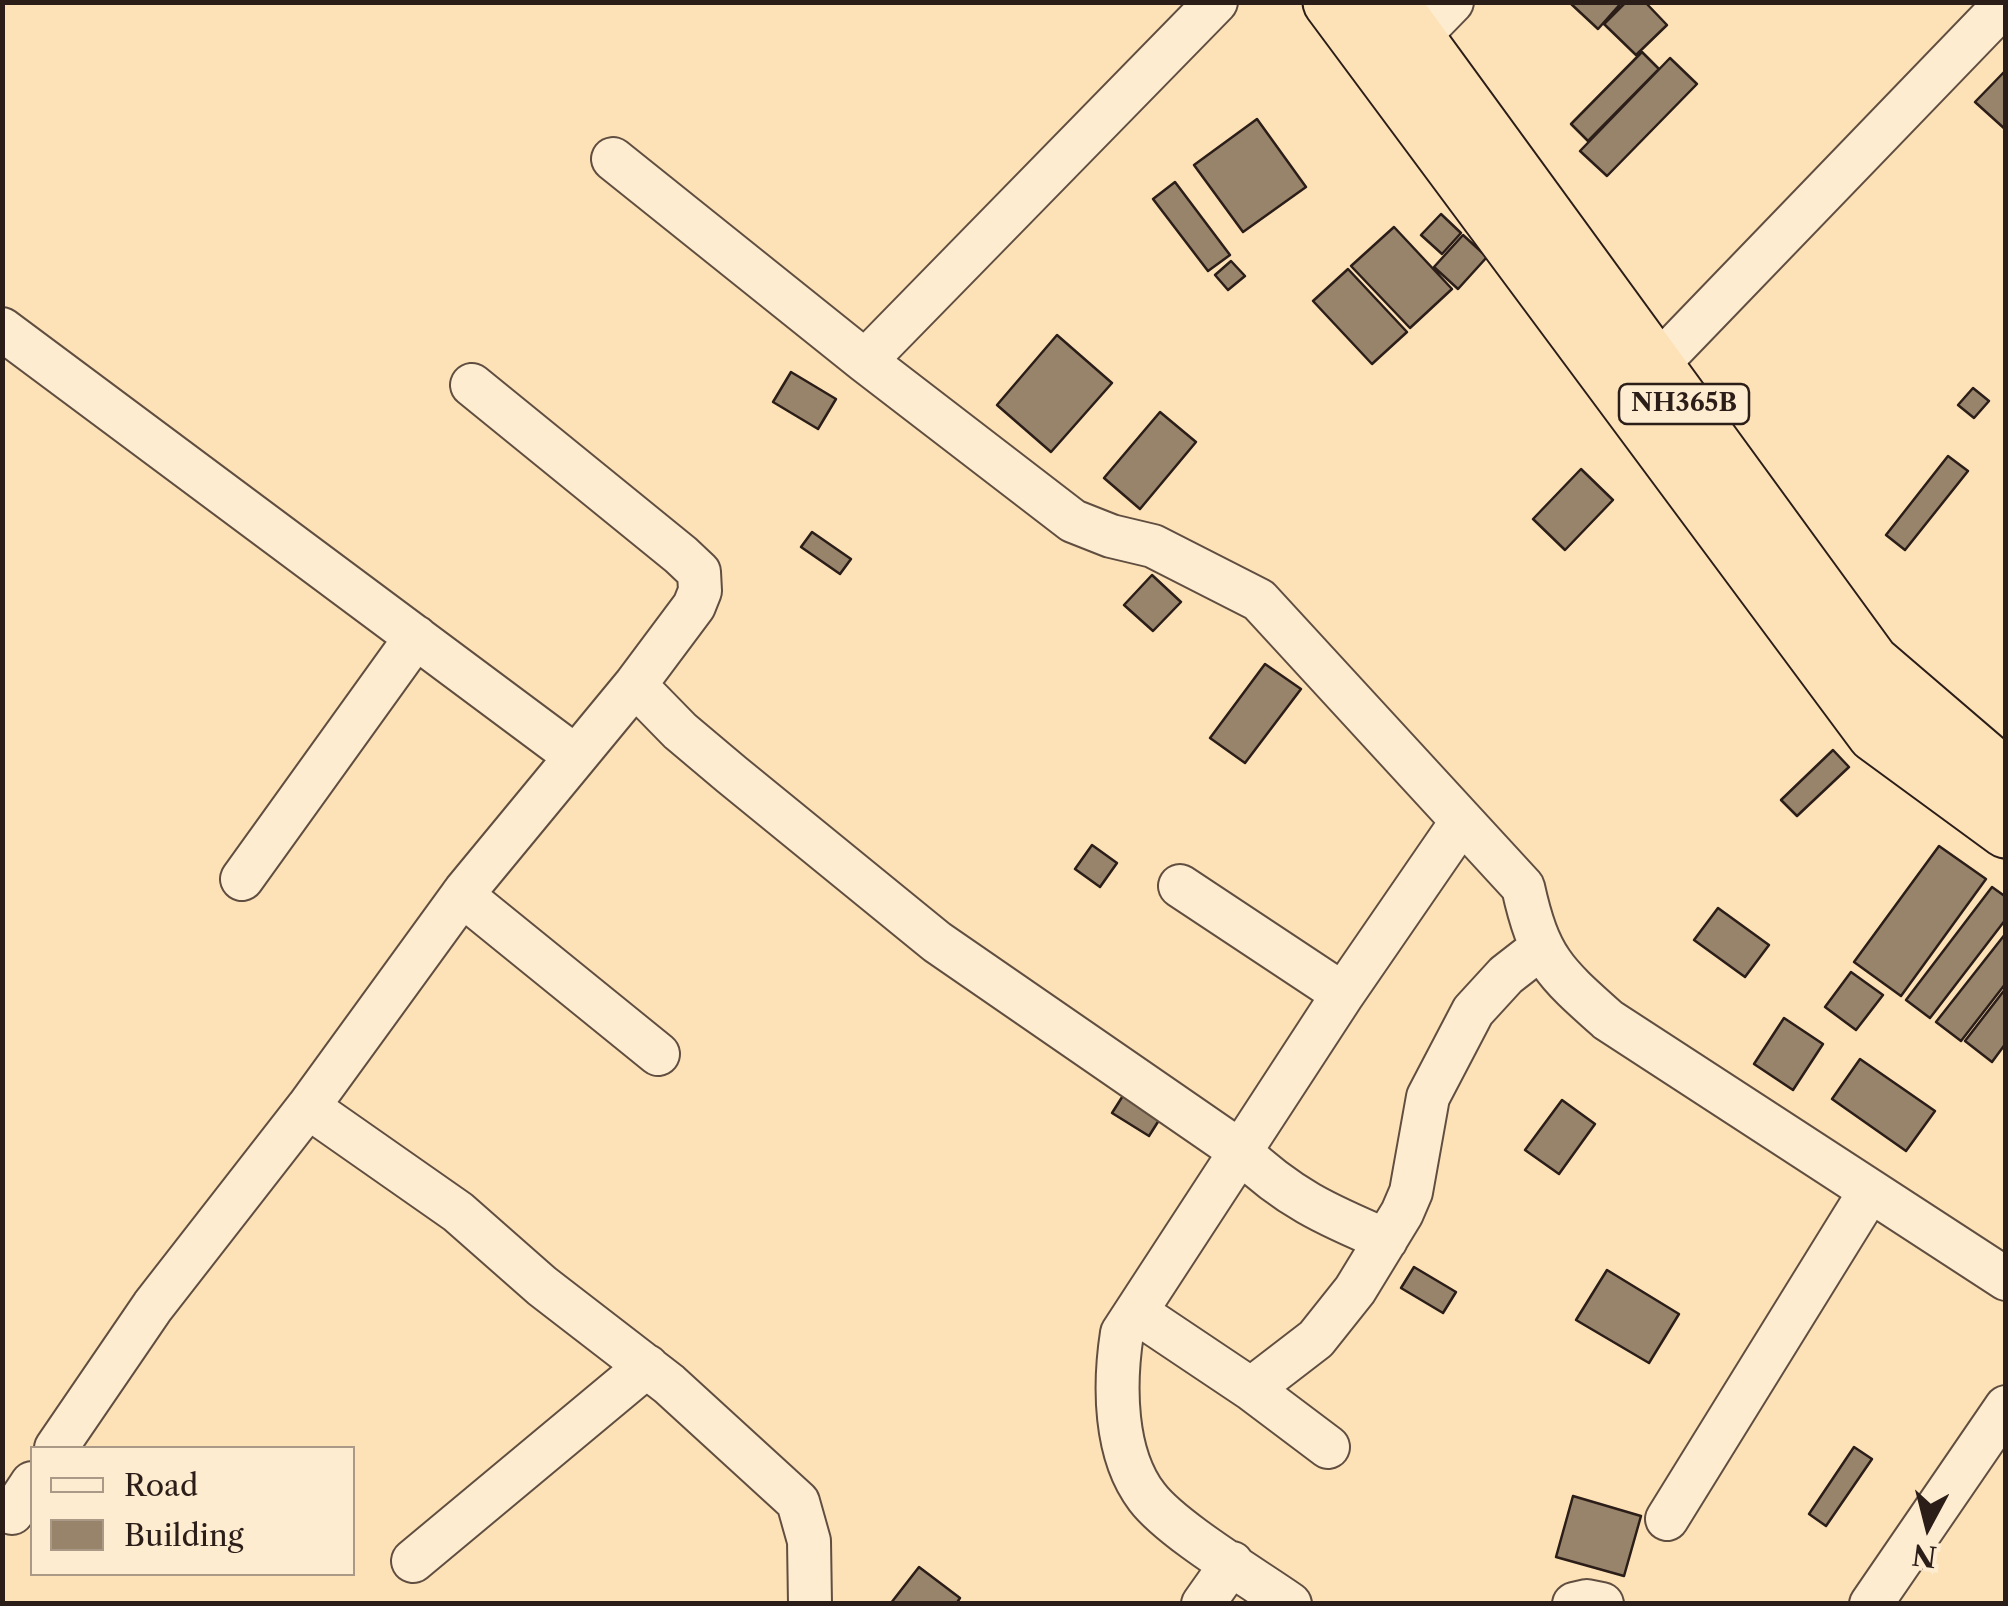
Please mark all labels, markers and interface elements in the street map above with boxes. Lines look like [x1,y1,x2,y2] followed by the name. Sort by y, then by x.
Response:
[1619,384,1749,424] road number: NH365B
[30,1446,355,1576] legend
[124,1467,198,1504] text: Road
[1878,1476,1978,1576] north arrow
[124,1517,244,1554] text: Building
[1910,1537,1938,1574] text: N

